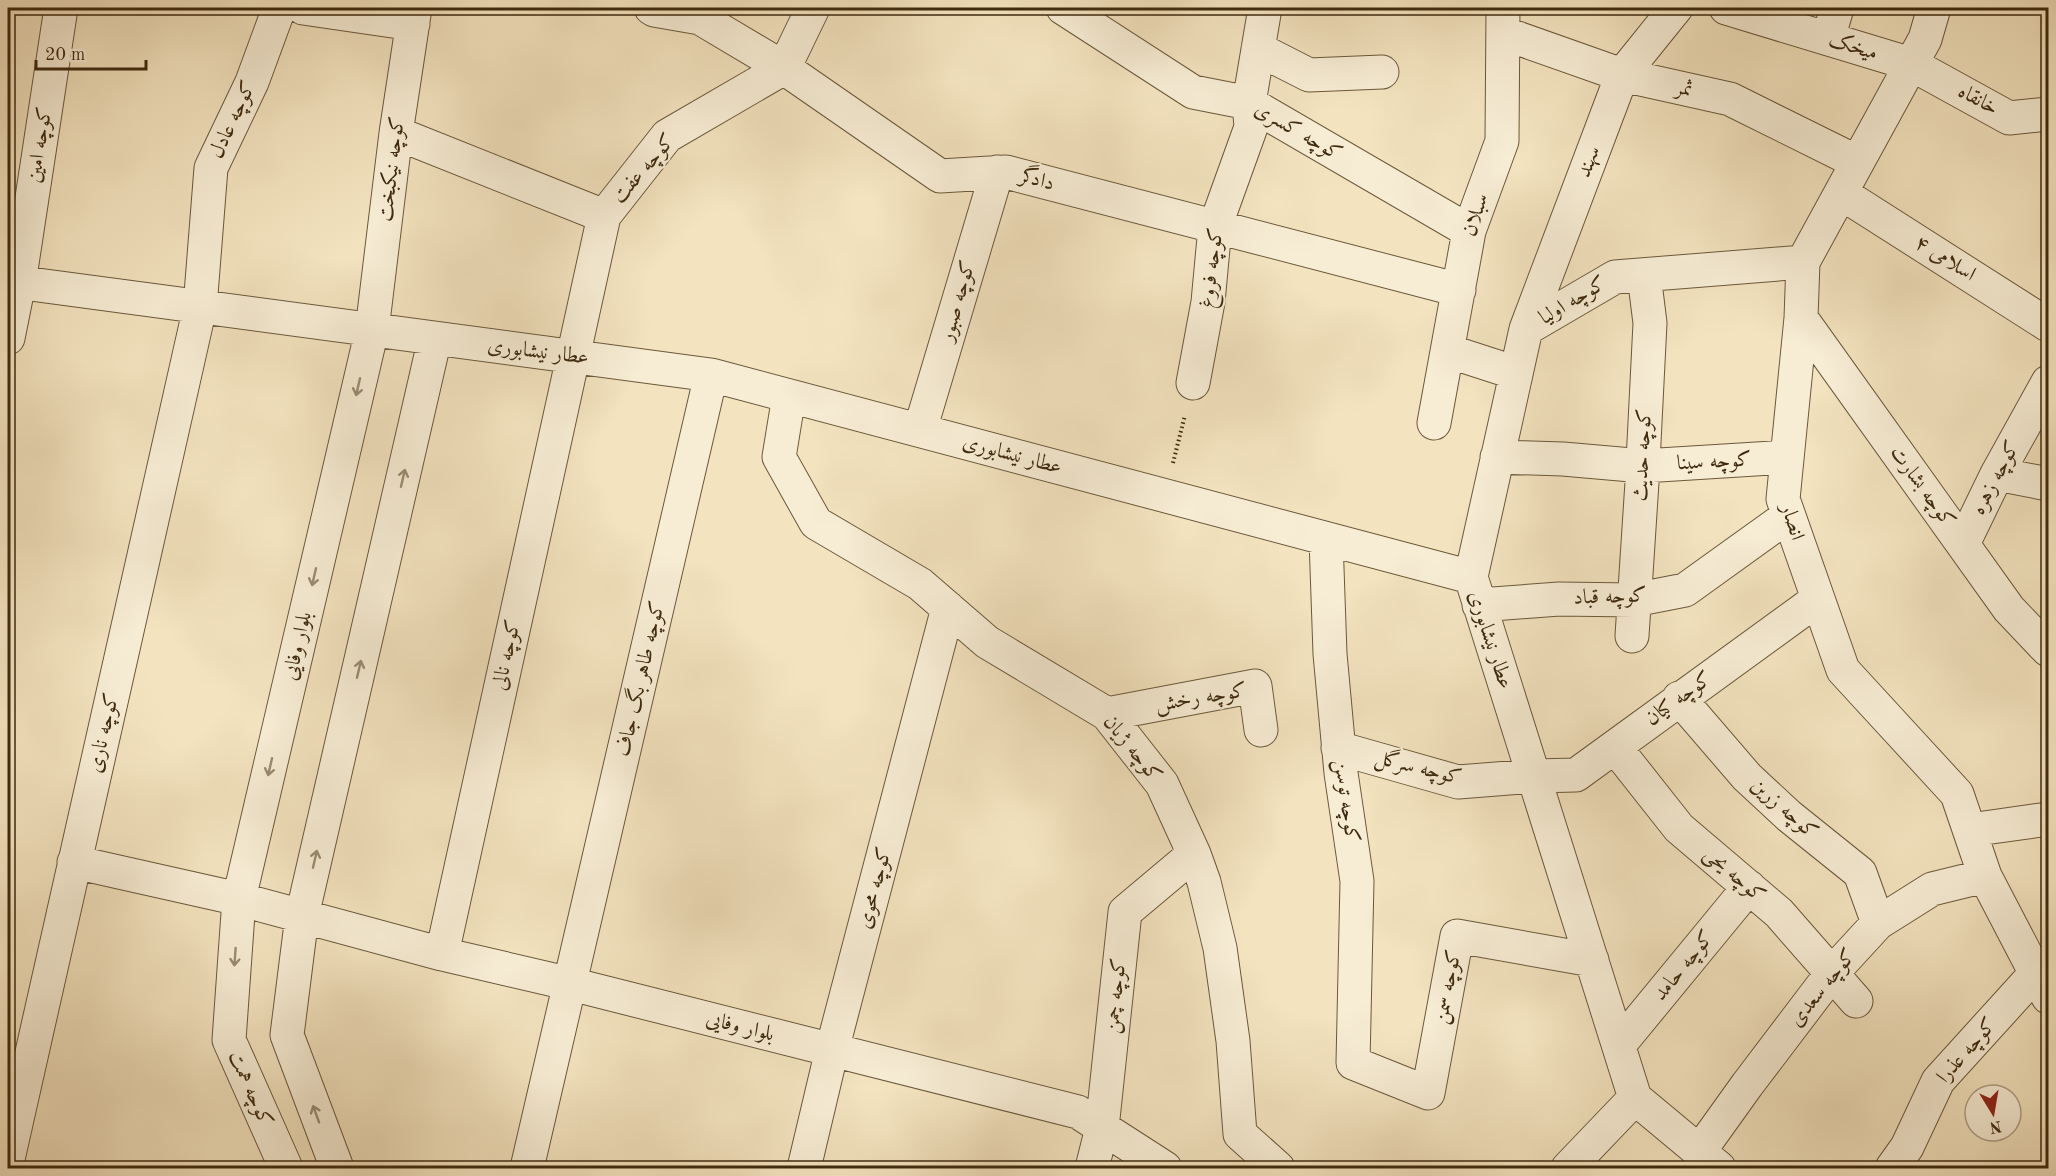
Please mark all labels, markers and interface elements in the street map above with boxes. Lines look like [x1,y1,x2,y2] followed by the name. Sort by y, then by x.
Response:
[1826,28,1881,64] street label: میخک
[36,33,146,71] scale bar
[45,46,85,64] text: 20 m
[1672,76,1694,102] street label: ثمر
[206,78,262,163] street label: کوچه عادل
[1955,81,2001,119] street label: خانقاه
[1250,99,1345,167] street label: کوچه کسری
[24,106,58,185] street label: کوچه امین
[373,115,411,223] street label: کوچه نیکبخت
[608,130,681,209] street label: کوچه عفت
[1573,143,1606,181] street label: سهند
[1015,160,1058,196] street label: دادگر
[1459,191,1494,239] street label: سبلان
[1197,227,1233,310] street label: کوچه فروغ
[1911,232,1979,286] street label: اسلامی ۴
[936,258,981,346] street label: کوچه صبور
[1536,273,1611,331] street label: کوچه اولیا
[486,335,590,370] street label: عطار نیشابوری
[352,377,364,396] one-way arrow
[1630,408,1658,502] street label: کوچه حدیث
[960,432,1064,479] street label: عطار نیشابوری
[1968,438,2026,519] street label: کوچه زهره
[1884,442,1958,533] street label: کوچه بشارت
[1676,450,1752,476] street label: کوچه سینا
[397,469,409,488] one-way arrow
[1776,499,1807,543] street label: انصار
[308,567,319,586] one-way arrow
[1573,585,1647,611] street label: کوچه قباد
[1463,588,1516,692] street label: عطار نیشابوری
[609,598,671,759] street label: کوچه طاهر بگ جاف
[280,610,318,683] street label: بلوار وفایی
[489,618,527,693] street label: کوچه نالی
[354,659,365,679] one-way arrow
[1642,668,1717,732] street label: کوچه کیان
[1154,680,1249,718] street label: کوچه رخش
[85,691,125,775] street label: کوچه ناری
[1097,712,1165,788] street label: کوچه ژیان
[1372,743,1464,792] street label: کوچه سرگل
[263,757,275,776] one-way arrow
[1328,758,1362,844] street label: کوچه توسن
[1745,775,1821,845] street label: کوچه زرین
[1698,843,1769,909] street label: کوچه یحی
[854,845,898,932] street label: کوچه محوی
[310,849,322,868] one-way arrow
[1650,927,1720,1006] street label: کوچه حامد
[1786,945,1862,1032] street label: کوچه سعدی
[229,946,240,966] one-way arrow
[1431,948,1467,1026] street label: کوچه سمن
[1102,957,1132,1035] street label: کوچه چمن
[703,1008,776,1048] street label: بلوار وفایی
[1933,1014,2002,1089] street label: کوچه عذرا
[222,1048,276,1131] street label: کوچه همت
[1963,1083,2023,1143] north arrow
[310,1105,321,1124] one-way arrow
[1987,1117,2003,1135] text: N

